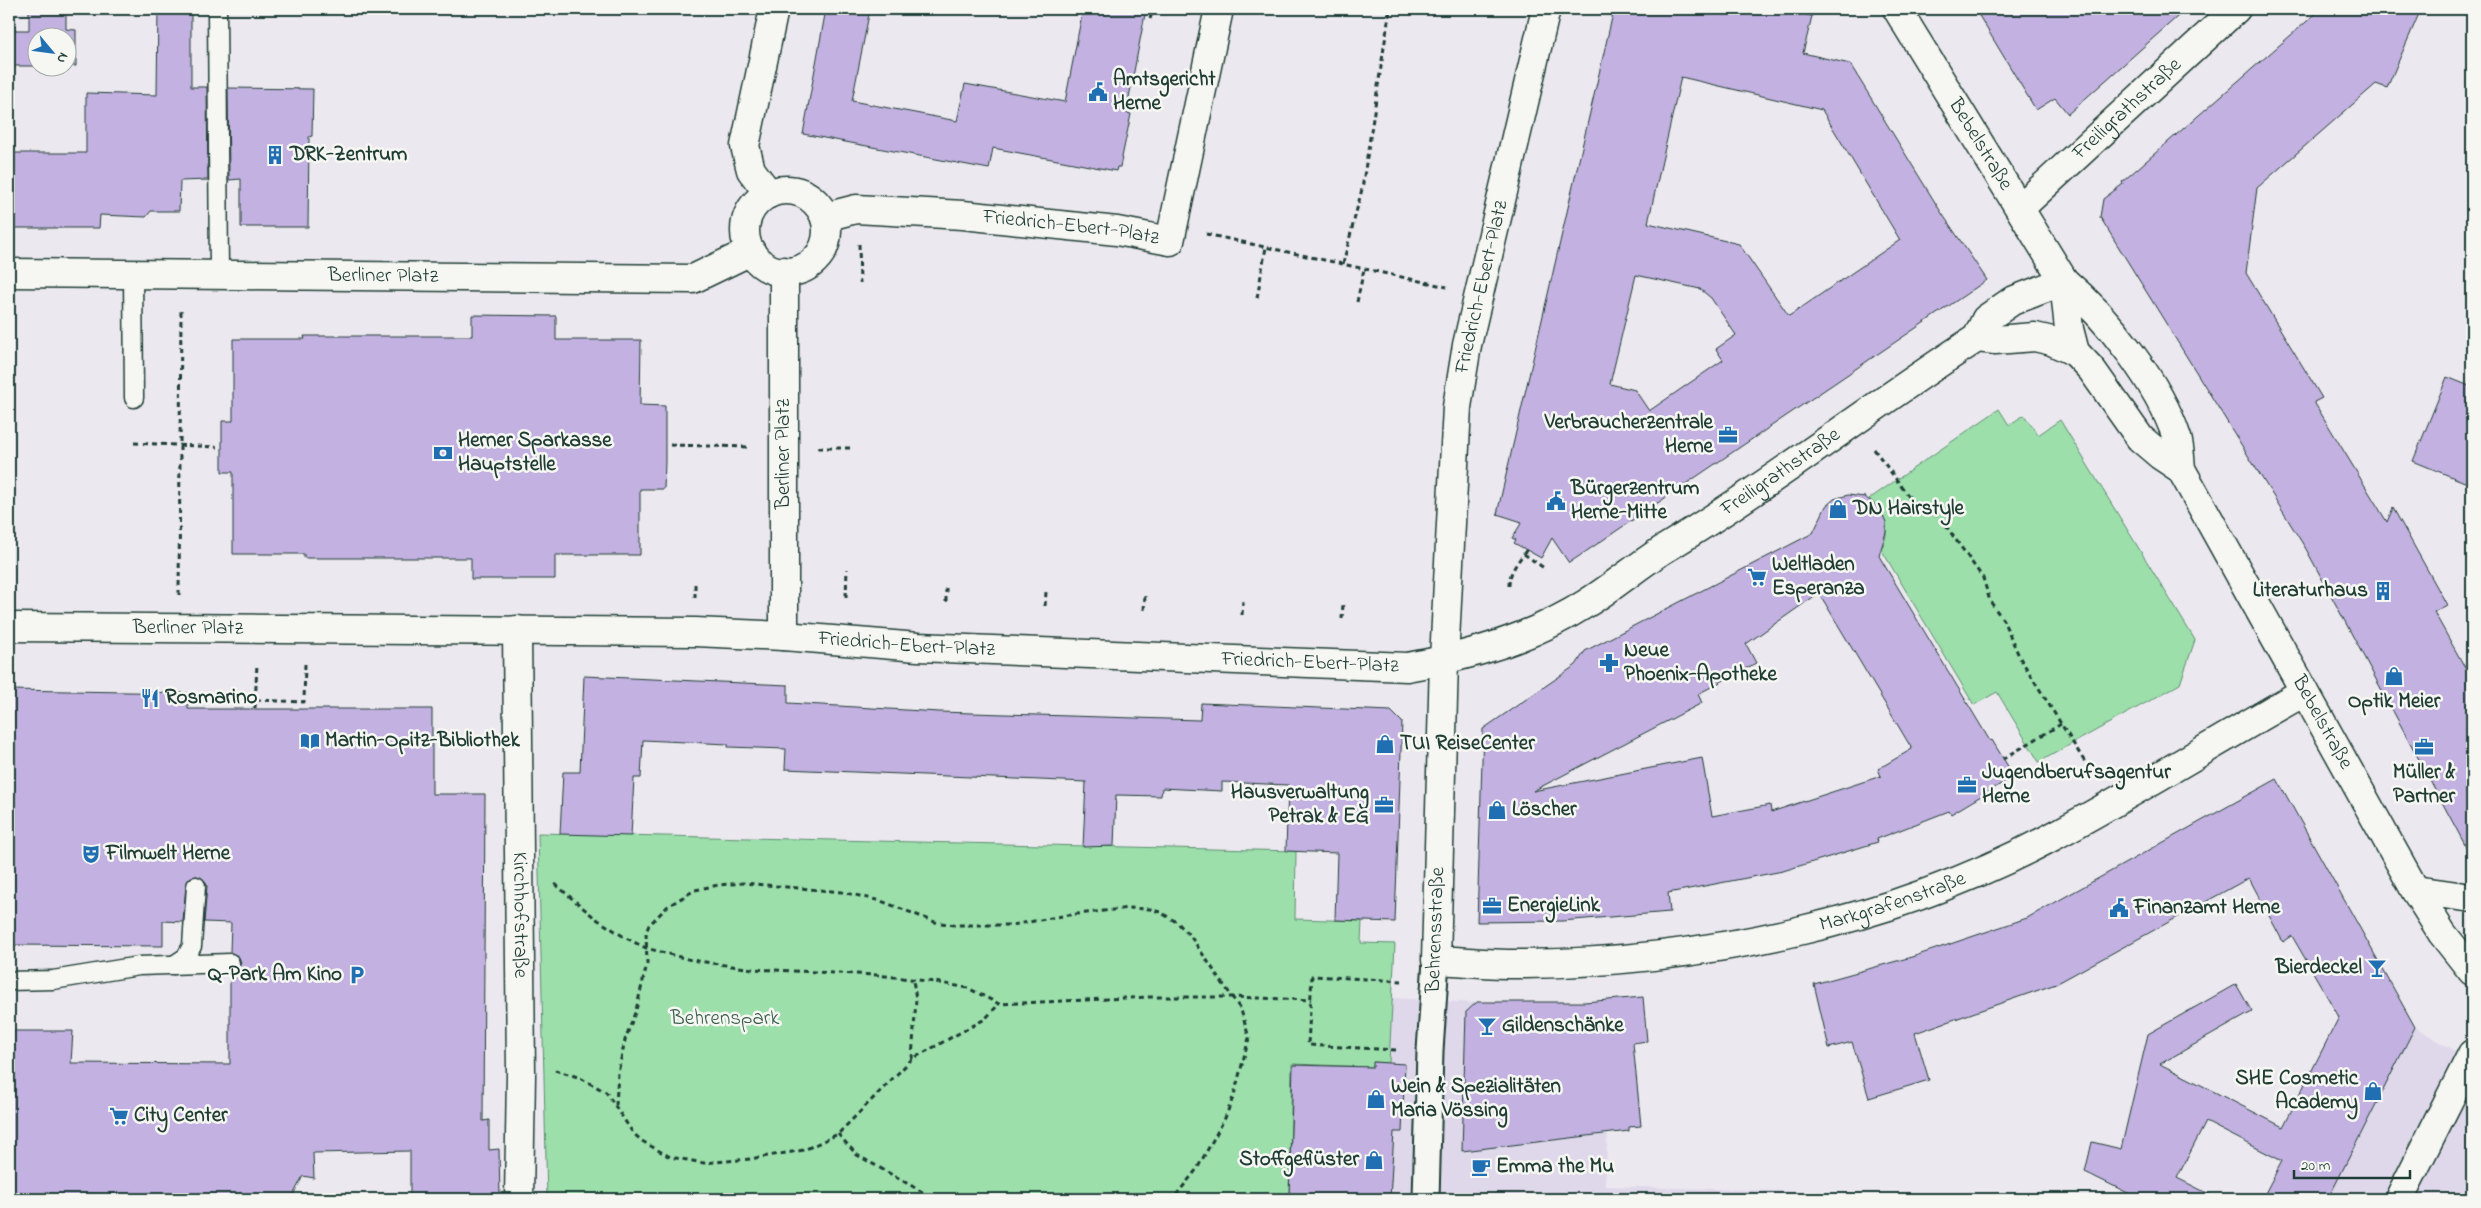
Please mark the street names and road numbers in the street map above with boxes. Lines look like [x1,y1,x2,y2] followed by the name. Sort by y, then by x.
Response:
[2065,50,2189,168] street label: Freiligrathstraße
[1940,92,2020,197] street label: Bebelstraße
[1447,197,1517,378] street label: Friedrich-Ebert-Platz
[981,202,1162,254] street label: Friedrich-Ebert-Platz
[327,261,439,292] street label: Berliner Platz
[769,399,799,510] street label: Berliner Platz
[1714,420,1847,525] street label: Freiligrathstraße
[132,613,244,644] street label: Berliner Platz
[816,624,996,665] street label: Friedrich-Ebert-Platz
[1220,644,1399,682] street label: Friedrich-Ebert-Platz
[2283,669,2360,776] street label: Bebelstraße
[504,852,535,979] street label: Kirchhofstraße
[1816,864,1971,940] street label: Markgrafenstraße
[1419,866,1453,995] street label: Behrensstraße

